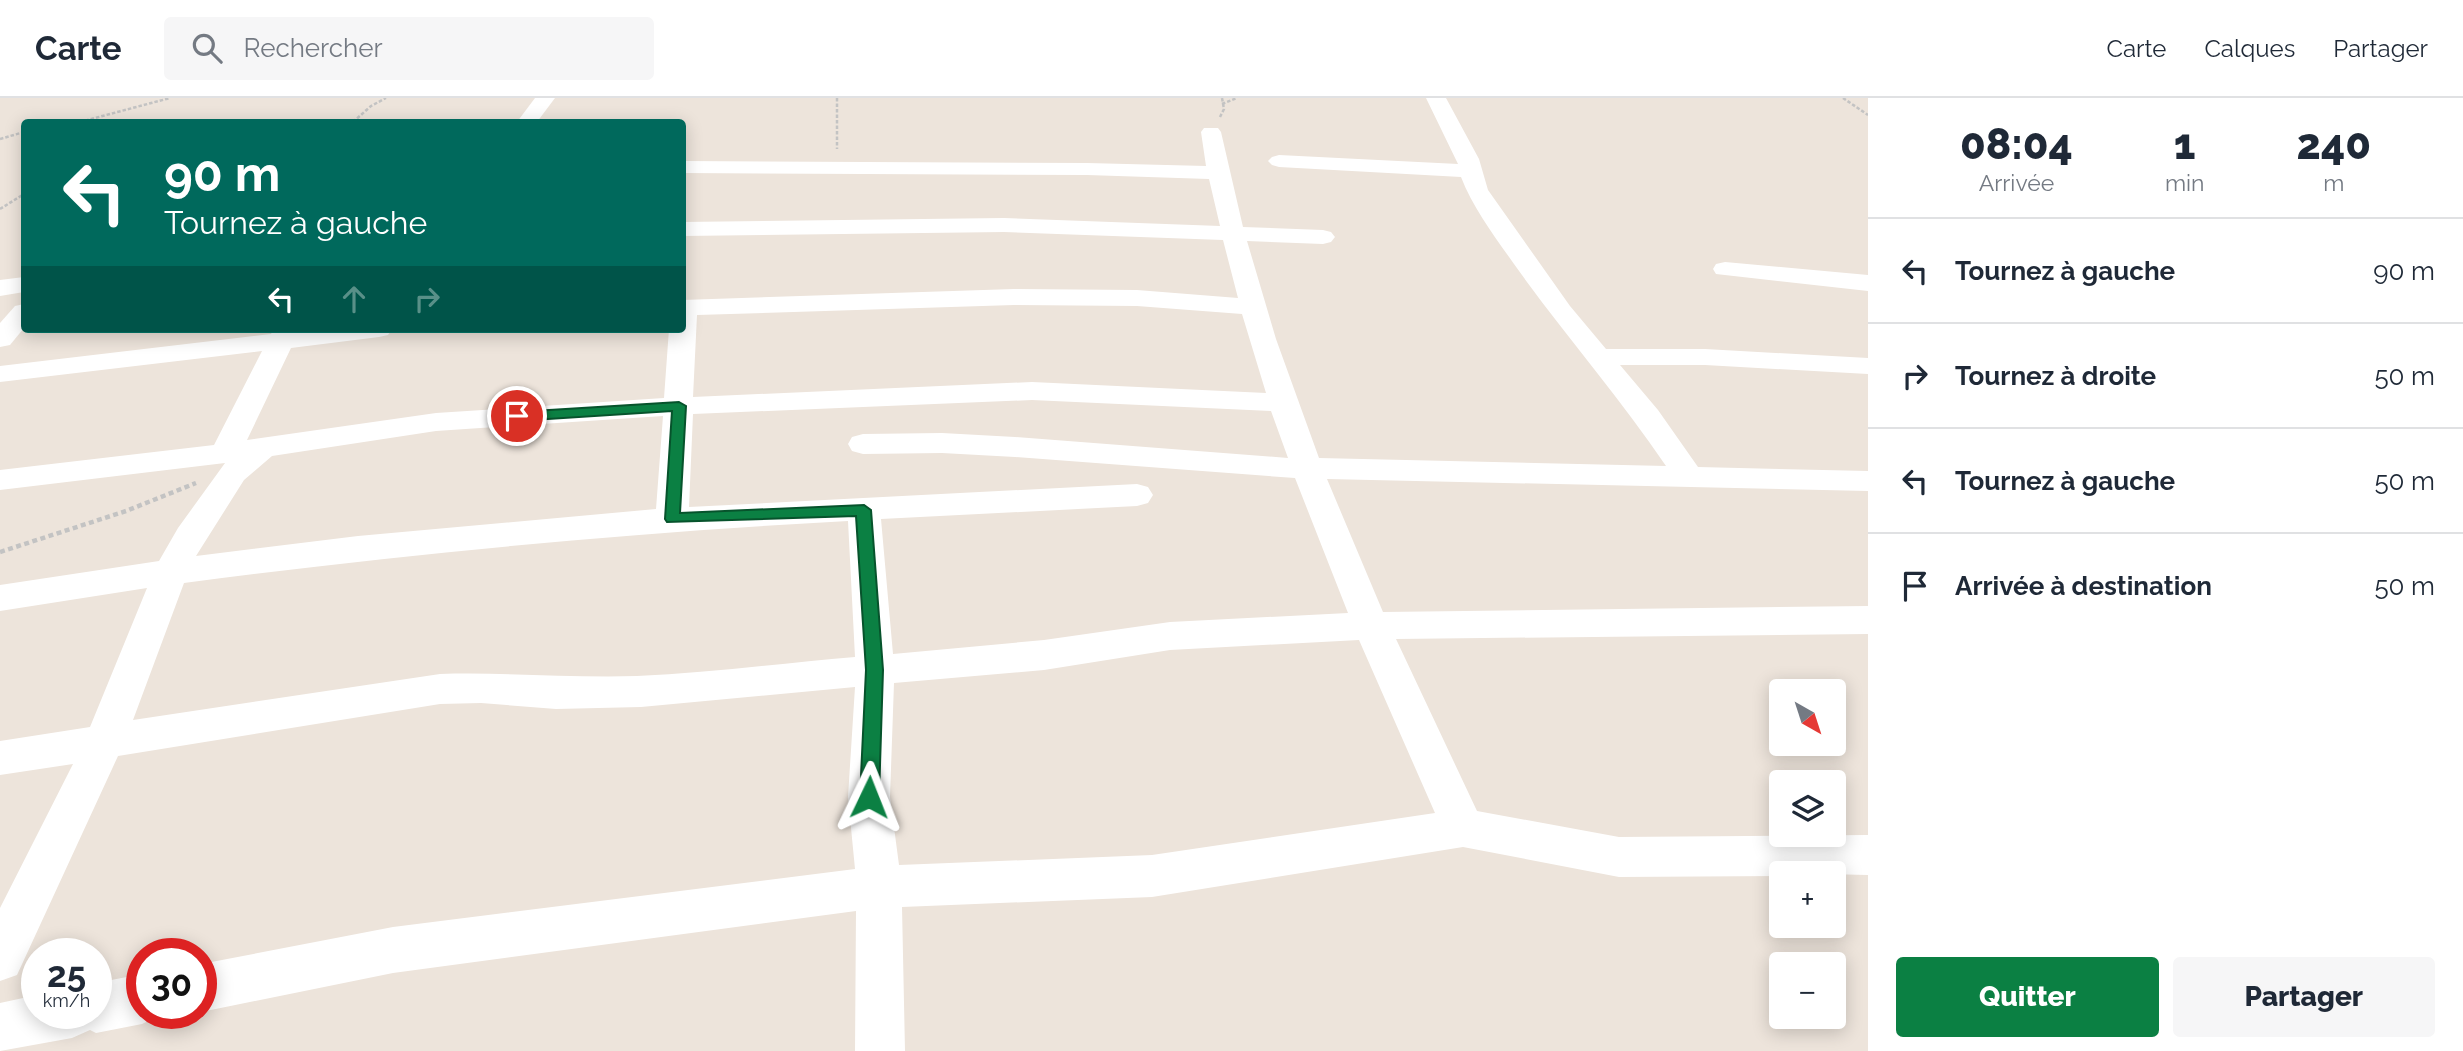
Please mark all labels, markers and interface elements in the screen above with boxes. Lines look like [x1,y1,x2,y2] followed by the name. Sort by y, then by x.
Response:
[164,17,654,80] search box
[35,29,122,68] text: Carte
[188,29,226,67] icon: search
[244,33,383,63] text: Rechercher
[2107,34,2166,63] text: Carte
[2204,34,2295,63] text: Calques
[2333,34,2428,63] text: Partager
[1960,120,2073,169] text: 08:04
[2174,120,2196,169] text: 1
[2297,120,2371,169] text: 240
[164,145,280,202] text: 90 m
[49,147,140,238] icon: left
[1979,169,2054,196] text: Arrivée
[2165,169,2204,196] text: min
[2323,169,2344,196] text: m
[164,204,427,241] text: Tournez à gauche
[1896,252,1934,290] icon: left
[1955,256,2175,286] text: Tournez à gauche
[2373,256,2435,286] text: 90 m
[262,280,300,318] icon: left
[335,280,373,318] icon: ahead
[408,280,446,318] icon: right
[1896,357,1934,395] icon: right
[1955,361,2156,391] text: Tournez à droite
[2374,361,2435,391] text: 50 m
[487,386,547,446] pin
[498,397,536,435] icon: arrive
[1896,462,1934,500] icon: left
[1955,466,2175,496] text: Tournez à gauche
[2374,466,2435,496] text: 50 m
[1896,567,1934,605] icon: arrive
[1955,571,2212,601] text: Arrivée à destination
[2374,571,2435,601] text: 50 m
[1769,679,1846,756] north arrow
[1769,679,1846,1029] map controls
[832,760,906,834] position arrow
[1769,770,1846,847] button: layers
[1769,861,1846,938] button: +
[126,938,217,1029] speed limit sign: 30
[1769,952,1846,1029] button: −
[47,954,86,995] text: 25
[1896,957,2159,1037] button: Quitter
[2173,957,2435,1037] button: Partager
[43,990,90,1011] text: km/h

